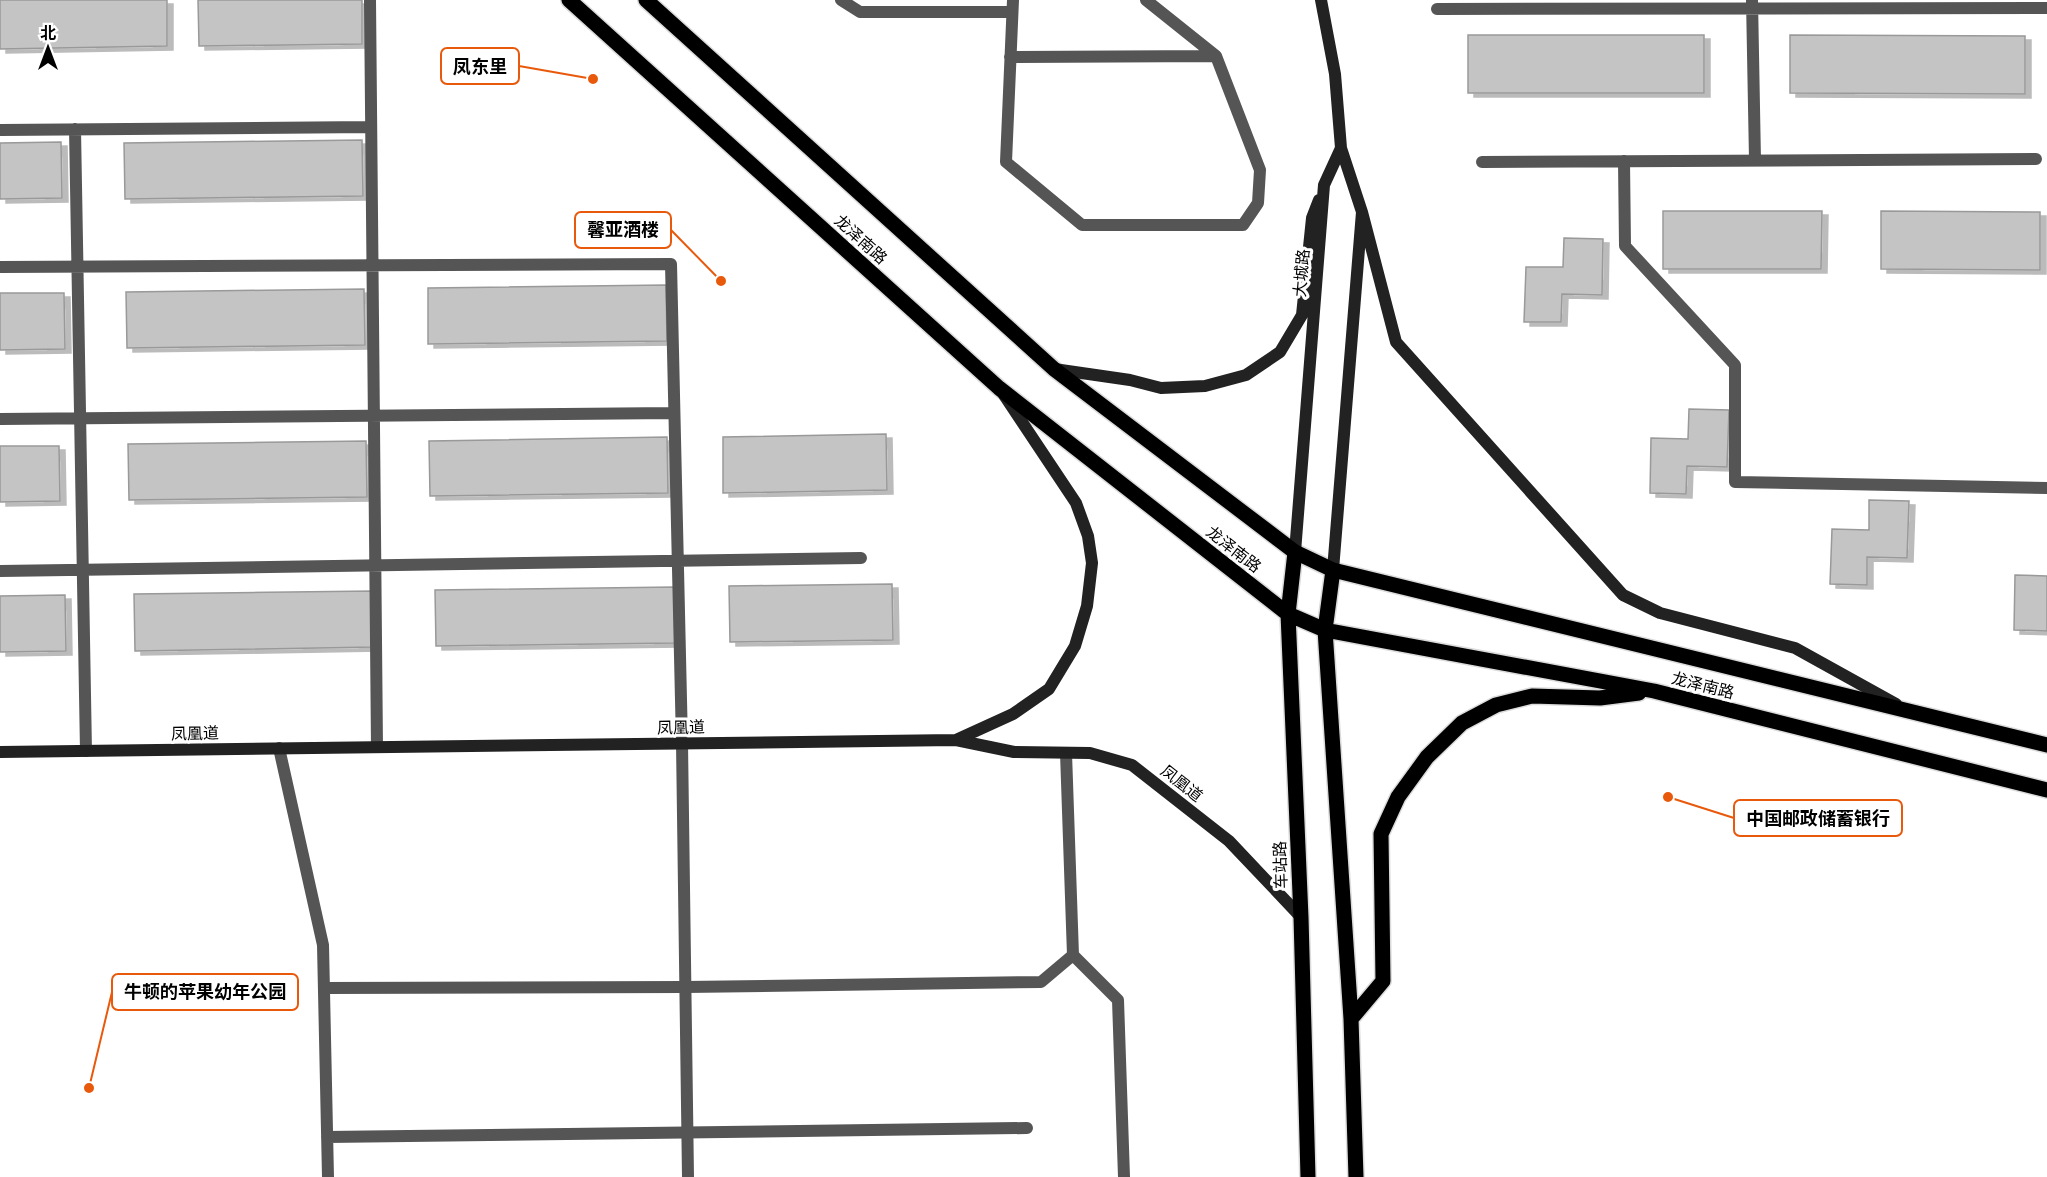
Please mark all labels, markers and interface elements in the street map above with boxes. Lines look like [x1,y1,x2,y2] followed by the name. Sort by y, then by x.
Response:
[18,18,78,78] north arrow
[40,23,56,42] text: 北
[441,48,519,84] callout: 凤东里
[453,55,507,77] text: 凤东里
[831,210,891,267] street label: 龙泽南路
[575,212,671,248] callout: 馨亚酒楼
[587,218,659,240] text: 馨亚酒楼
[1289,248,1312,298] street label: 大城路
[1203,521,1265,576] street label: 龙泽南路
[1670,668,1736,701] street label: 龙泽南路
[657,717,705,736] street label: 凤凰道
[171,723,219,742] street label: 凤凰道
[1158,760,1207,805] street label: 凤凰道
[1734,800,1902,836] callout: 中国邮政储蓄银行
[1746,807,1890,829] text: 中国邮政储蓄银行
[1269,841,1290,889] street label: 车站路
[112,974,298,1010] callout: 牛顿的苹果幼年公园
[124,980,286,1002] text: 牛顿的苹果幼年公园

